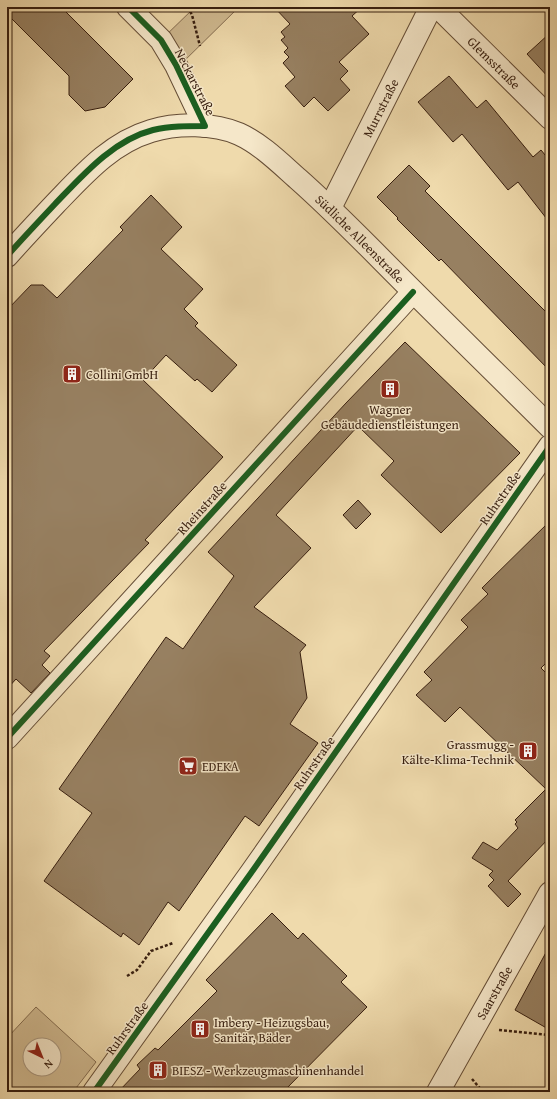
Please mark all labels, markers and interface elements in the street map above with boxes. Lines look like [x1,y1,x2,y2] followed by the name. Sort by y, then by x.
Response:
[463,32,525,93] street label: Glemsstraße
[170,45,220,119] street label: Neckarstraße
[358,75,403,140] street label: Murrstraße
[311,190,409,287] street label: Südliche Alleenstraße
[61,363,83,385] building icon: Collini GmbH
[86,365,158,384] place label: Collini GmbH
[379,378,401,400] building icon: Wagner Gebäudedienstleistungen
[321,400,460,434] place label: Wagner Gebäudedienstleistungen
[474,467,526,529] street label: Ruhrstraße
[173,477,231,539] street label: Rheinstraße
[288,732,340,794] street label: Ruhrstraße
[402,735,515,769] place label: Grassmugg - Kälte-Klima-Technik
[517,740,539,762] building icon: Grassmugg - Kälte-Klima-Technik
[177,755,199,777] supermarket icon: EDEKA
[202,757,239,776] place label: EDEKA
[471,962,517,1023] street label: Saarstraße
[101,997,153,1059] street label: Ruhrstraße
[214,1013,329,1047] place label: Imbery - Heizugsbau, Sanitär, Bäder
[189,1018,211,1040] building icon: Imbery - Heizugsbau, Sanitär, Bäder
[22,1037,62,1077] north arrow
[40,1056,57,1073] text: N
[147,1059,169,1081] building icon: BIESZ - Werkzeugmaschinenhandel
[172,1061,364,1080] place label: BIESZ - Werkzeugmaschinenhandel

